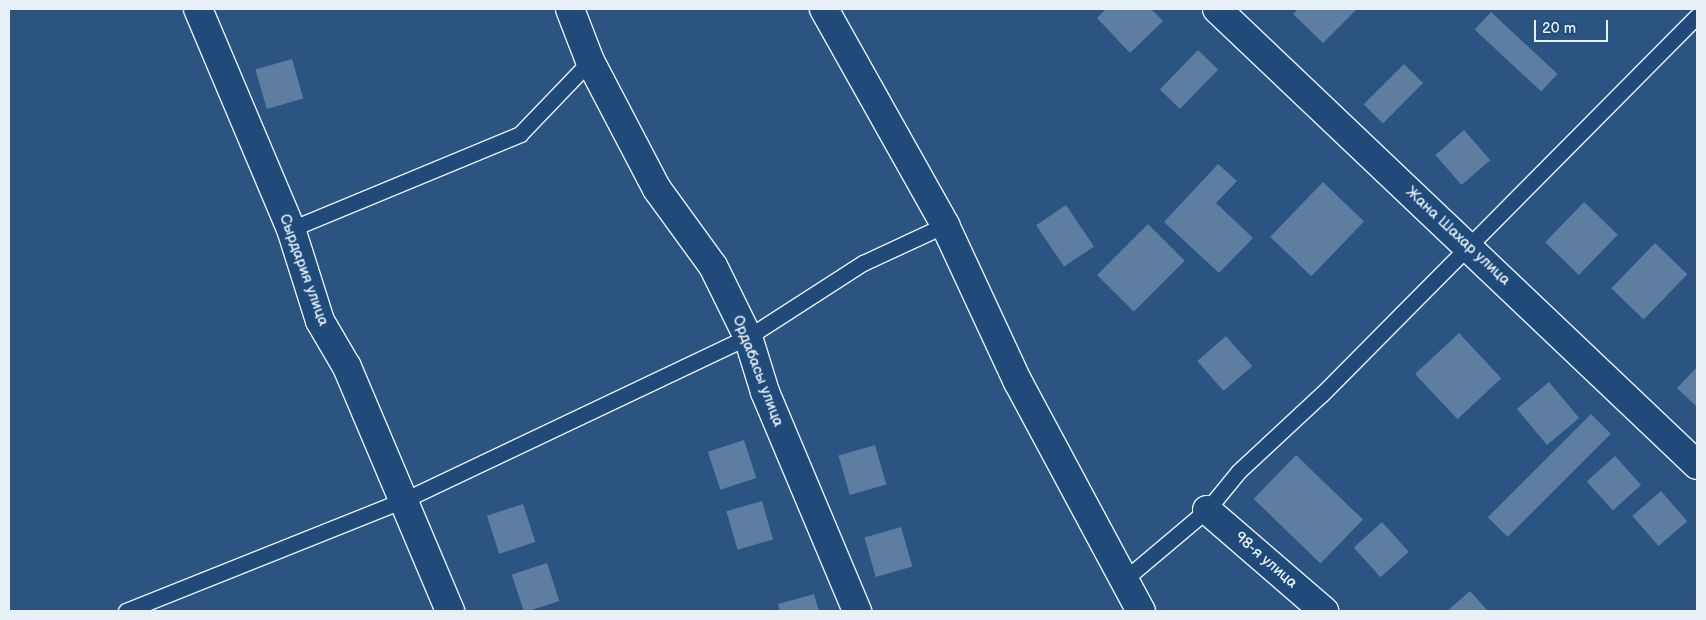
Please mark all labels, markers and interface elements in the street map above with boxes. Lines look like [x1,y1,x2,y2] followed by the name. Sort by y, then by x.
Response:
[1536,10,1610,42] scale bar
[1542,19,1576,38] text: 20 m
[1402,183,1514,289] street label: Жана Шахар улица
[275,212,333,328] street label: Сырдария улица
[729,313,787,429] street label: Ордабасы улица
[1231,528,1301,592] street label: 98-я улица

